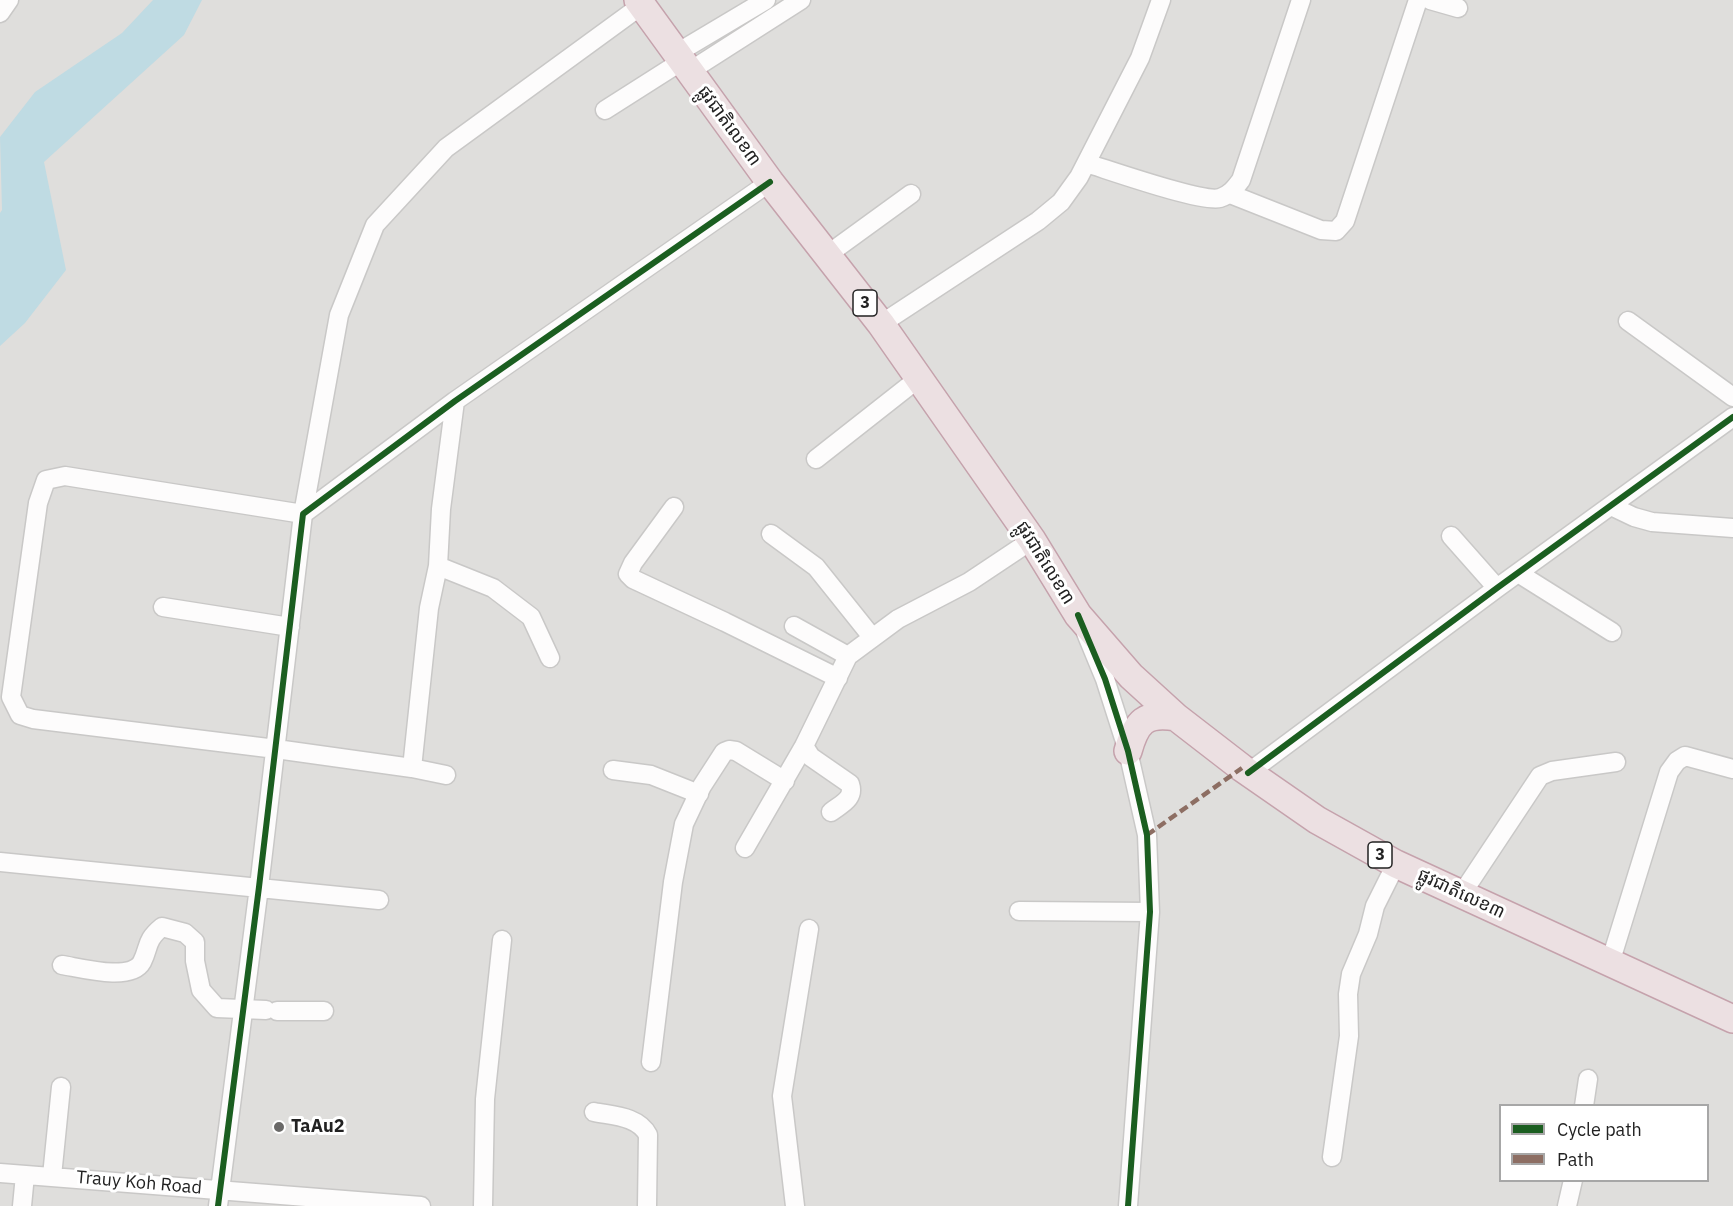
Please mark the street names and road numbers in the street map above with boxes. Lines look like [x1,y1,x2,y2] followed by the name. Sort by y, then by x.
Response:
[693,82,765,170] street label: ផ្លូវជាតិលេខ៣
[853,290,877,316] road number: 3
[1011,517,1079,609] street label: ផ្លូវជាតិលេខ៣
[1368,842,1392,868] road number: 3
[1414,864,1508,924] street label: ផ្លូវជាតិលេខ៣
[75,1167,203,1199] street label: Trauy Koh Road

